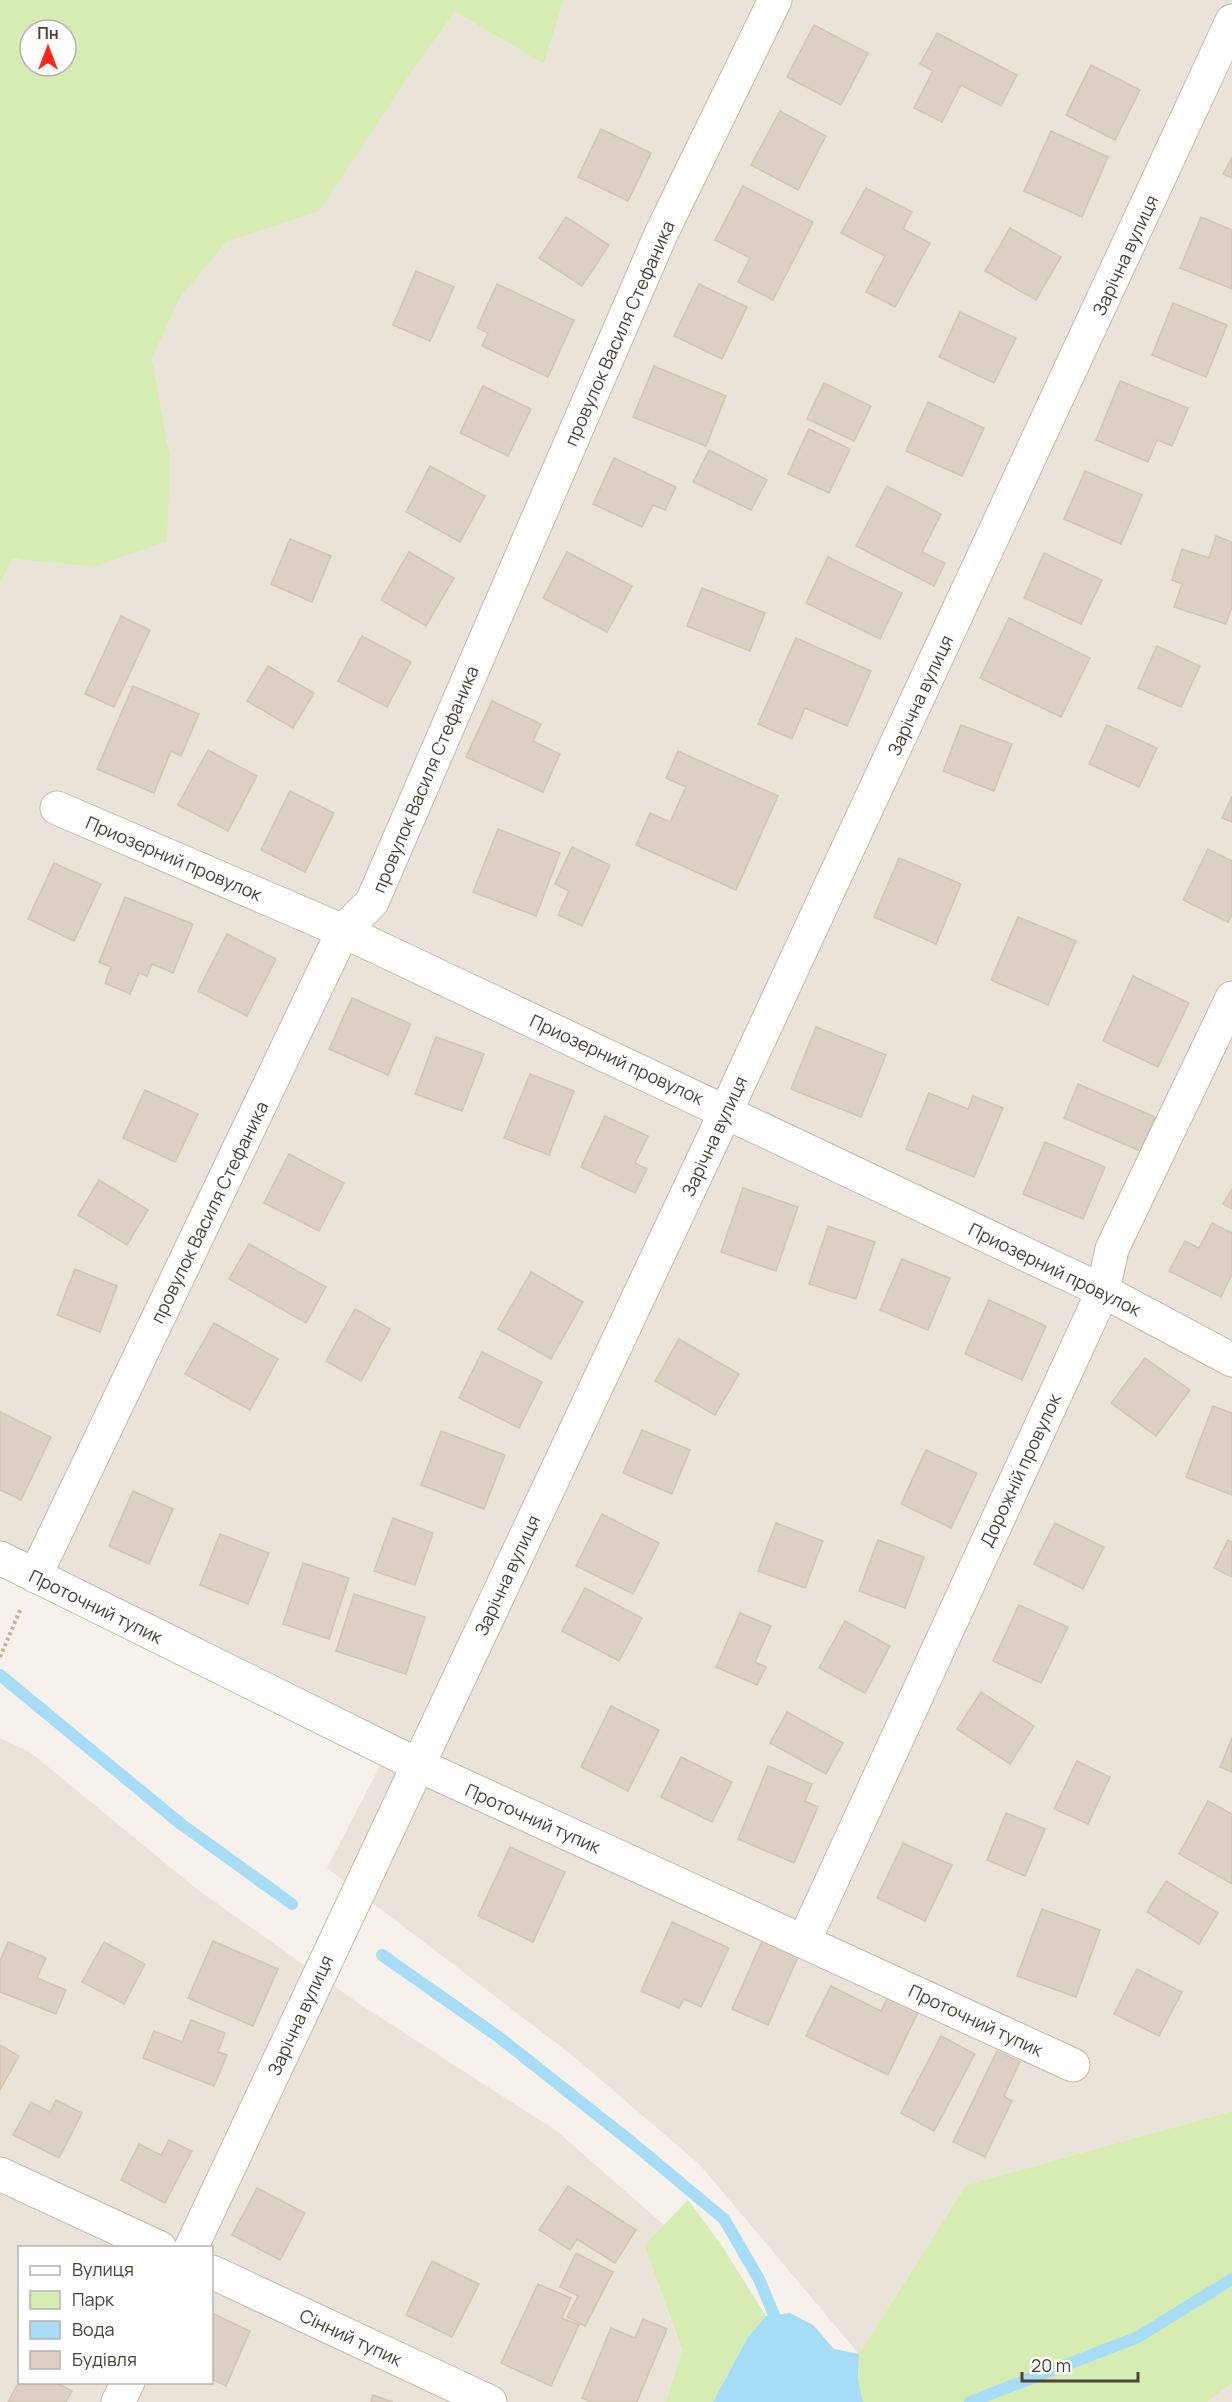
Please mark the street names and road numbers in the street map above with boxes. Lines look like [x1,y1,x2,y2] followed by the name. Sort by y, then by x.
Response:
[1087,191,1163,319] street label: Зарічна вулиця
[558,217,680,449] street label: провулок Василя Стефаника
[882,631,958,759] street label: Зарічна вулиця
[366,662,484,896] street label: провулок Василя Стефаника
[82,810,267,906] street label: Приозерний провулок
[526,1008,709,1110] street label: Приозерний провулок
[676,1072,752,1200] street label: Зарічна вулиця
[145,1097,273,1327] street label: провулок Василя Стефаника
[965,1217,1146,1322] street label: Приозерний провулок
[974,1388,1067,1551] street label: Дорожній провулок
[469,1511,545,1639] street label: Зарічна вулиця
[25,1563,168,1649] street label: Проточний тупик
[462,1777,605,1859] street label: Проточний тупик
[262,1951,338,2079] street label: Зарічна вулиця
[905,1978,1048,2062] street label: Проточний тупик
[296,2303,407,2372] street label: Сінний тупик

